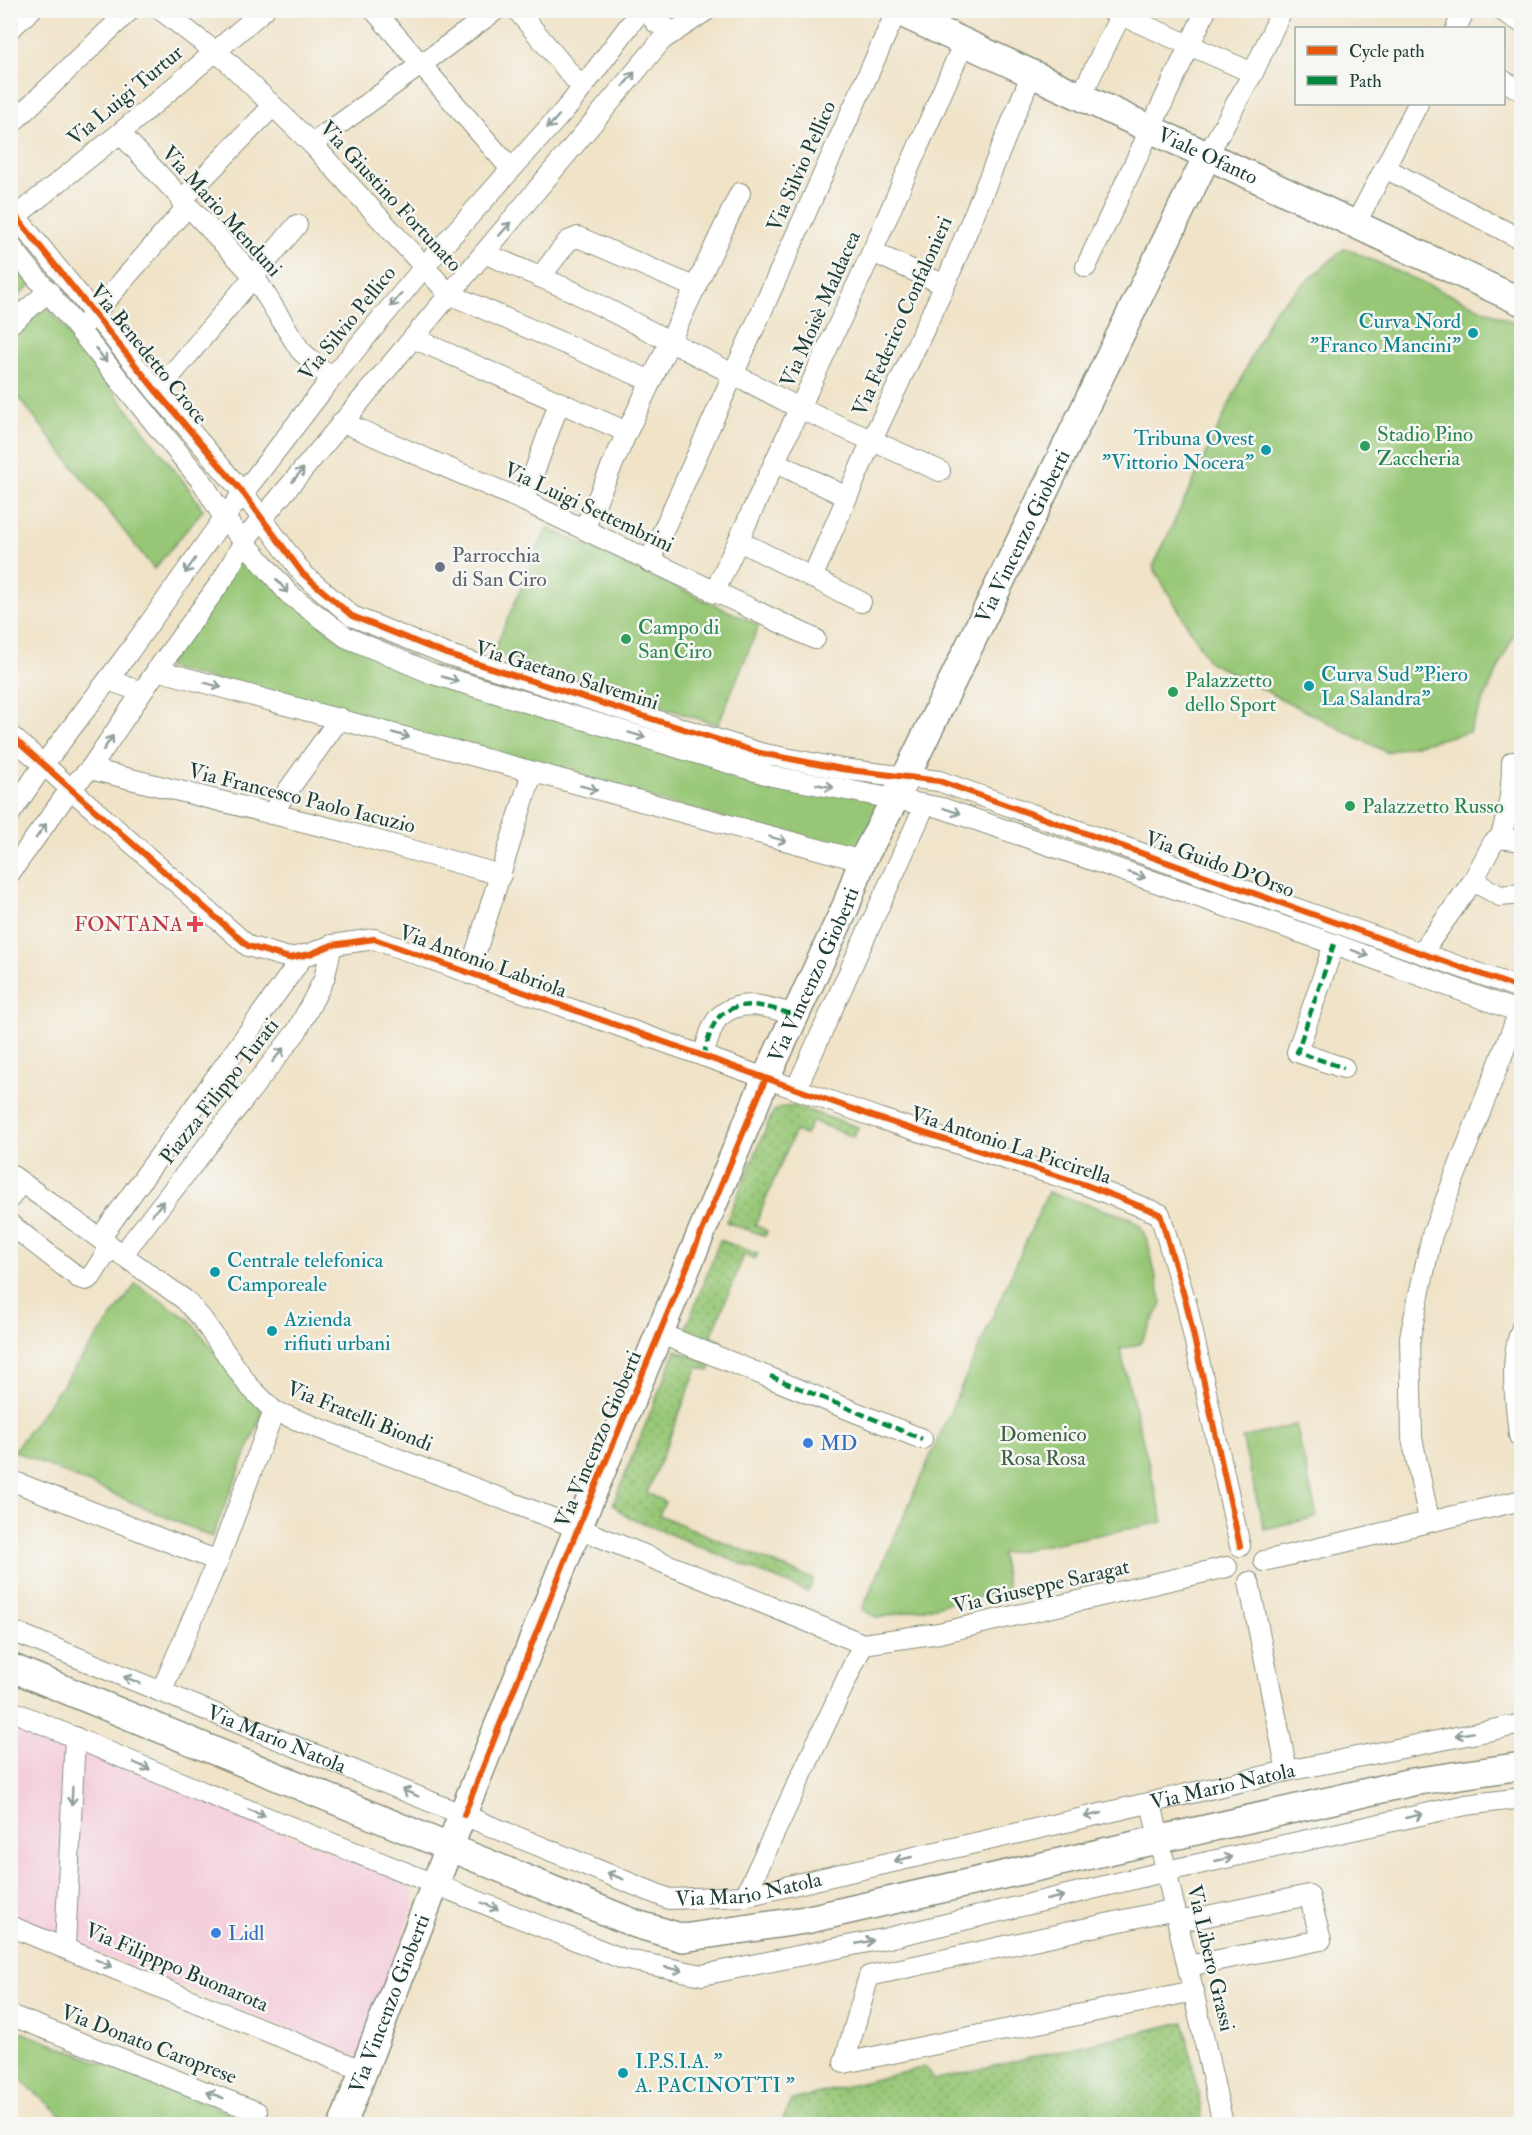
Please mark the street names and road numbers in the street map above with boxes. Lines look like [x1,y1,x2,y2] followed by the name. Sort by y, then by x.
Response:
[62,39,189,152] street label: Via Luigi Turtur
[761,97,842,236] street label: Via Silvio Pellico
[314,115,468,278] street label: Via Giustino Fortunato
[1153,121,1262,191] street label: Viale Ofanto
[156,140,288,283] street label: Via Mario Menduni
[846,212,959,420] street label: Via Federico Confalonieri
[774,226,867,392] street label: Via Moisè Maldacea
[293,260,402,386] street label: Via Silvio Pellico
[84,279,214,430] street label: Via Benedetto Croce
[969,445,1077,628] street label: Via Vincenzo Gioberti
[499,456,678,559] street label: Via Luigi Settembrini
[472,635,662,716] street label: Via Gaetano Salvemini
[186,757,418,840] street label: Via Francesco Paolo Iacuzio
[1141,825,1298,904] street label: Via Guido D'Orso
[762,883,866,1067] street label: Via Vincenzo Gioberti
[395,919,571,1004] street label: Via Antonio Labriola
[154,1012,285,1170] street label: Piazza Filippo Turati
[907,1100,1115,1191] street label: Via Antonio La Piccirella
[549,1346,648,1532] street label: Via Vincenzo Gioberti
[283,1375,437,1458] street label: Via Fratelli Biondi
[950,1553,1132,1620] street label: Via Giuseppe Saragat
[203,1699,350,1780] street label: Via Mario Natola
[1148,1757,1298,1816] street label: Via Mario Natola
[675,1866,825,1913] street label: Via Mario Natola
[1181,1882,1241,2034] street label: Via Libero Grassi
[343,1910,437,2097] street label: Via Vincenzo Gioberti
[81,1917,273,2018] street label: Via Filipppo Buonarota
[57,1998,241,2091] street label: Via Donato Caroprese

